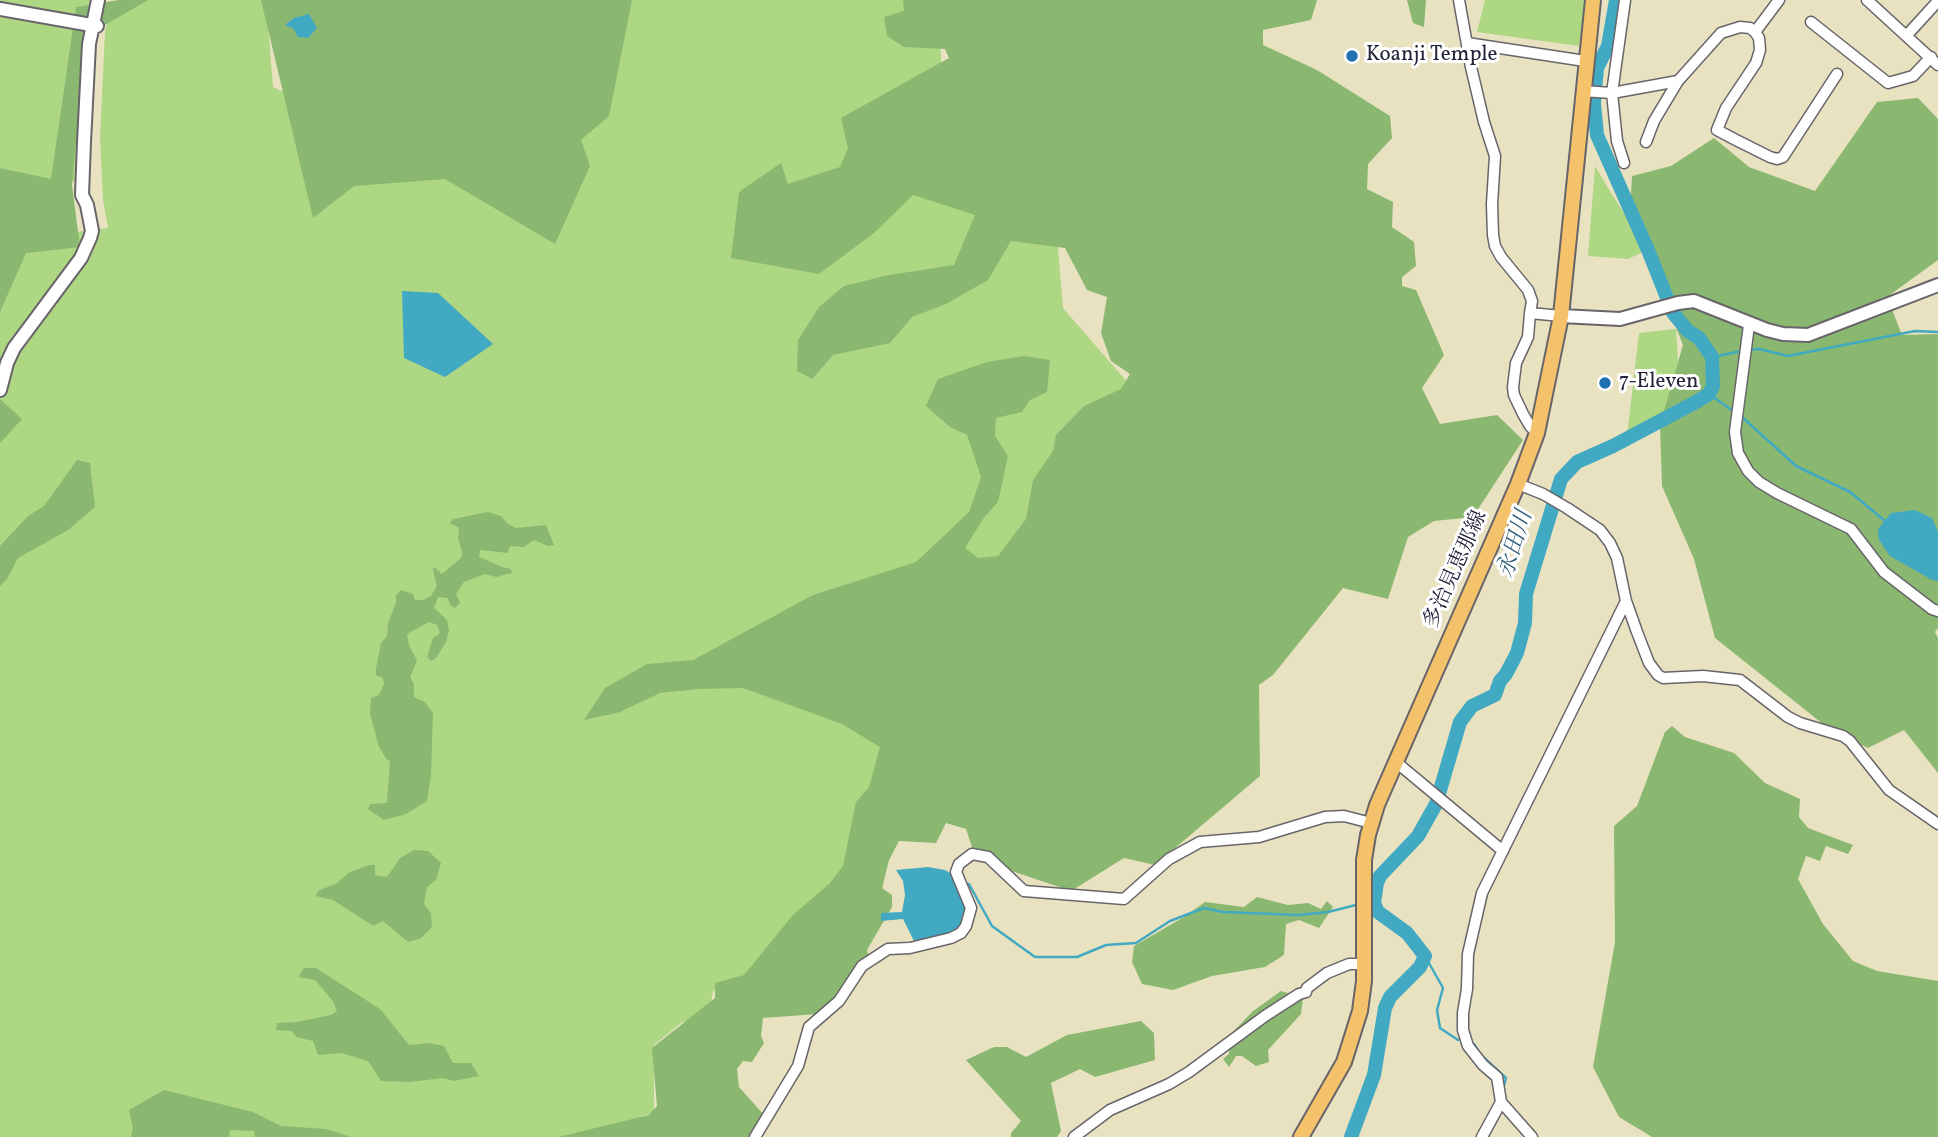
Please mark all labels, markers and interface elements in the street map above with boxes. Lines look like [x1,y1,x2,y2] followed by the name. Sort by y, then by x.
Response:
[1366,43,1497,69] place label: Koanji Temple
[1344,48,1360,64] marker: Koanji Temple
[1619,370,1699,396] place label: 7-Eleven
[1597,375,1613,391] marker: 7-Eleven
[1420,507,1494,633] street label: 多治見恵那線
[1494,508,1540,582] water label: 永田川

